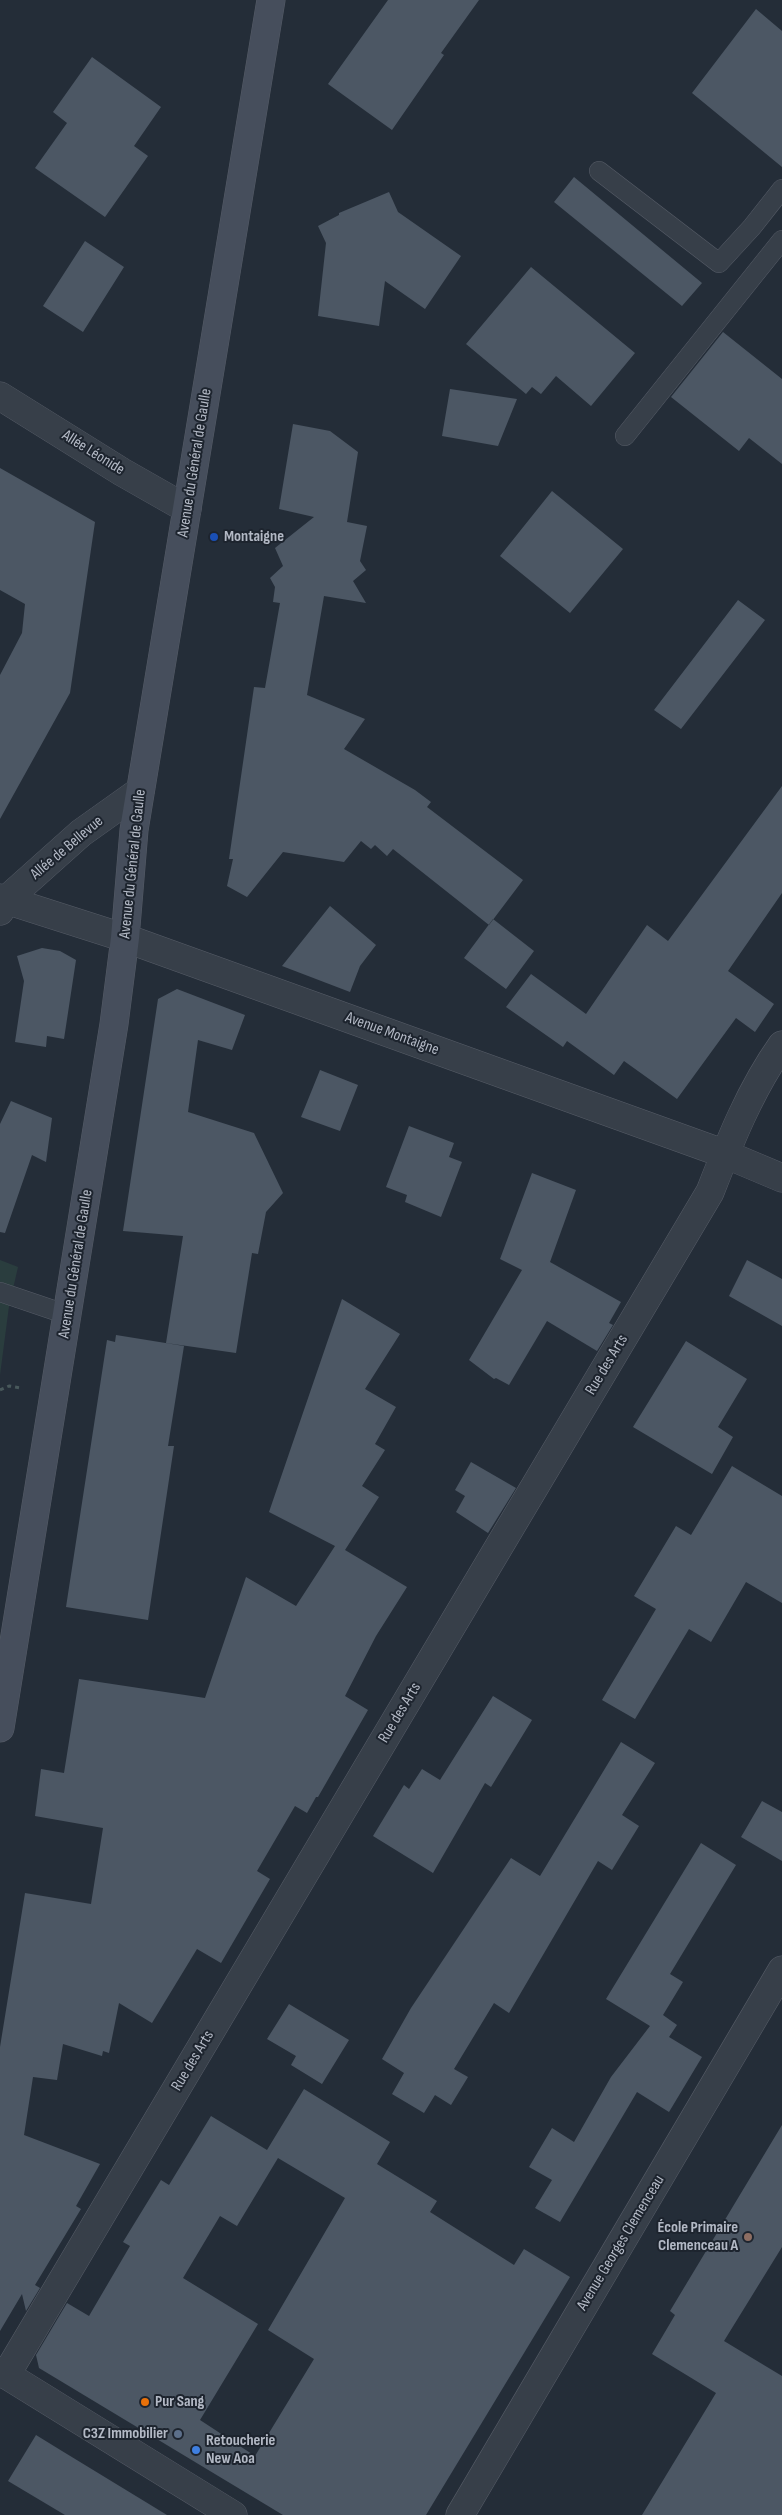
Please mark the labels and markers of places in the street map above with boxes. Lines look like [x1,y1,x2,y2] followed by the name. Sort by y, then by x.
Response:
[224,527,284,547] place label: Montaigne
[208,531,220,543] marker: Montaigne
[658,2218,738,2256] place label: École Primaire Clemenceau A
[742,2231,754,2243] marker: École Primaire Clemenceau A
[155,2392,204,2412] place label: Pur Sang
[139,2396,151,2408] marker: Pur Sang
[83,2424,168,2444] place label: C3Z Immobilier
[172,2428,184,2440] marker: C3Z Immobilier
[206,2431,275,2469] place label: Retoucherie New Aoa
[190,2444,202,2456] marker: Retoucherie New Aoa

